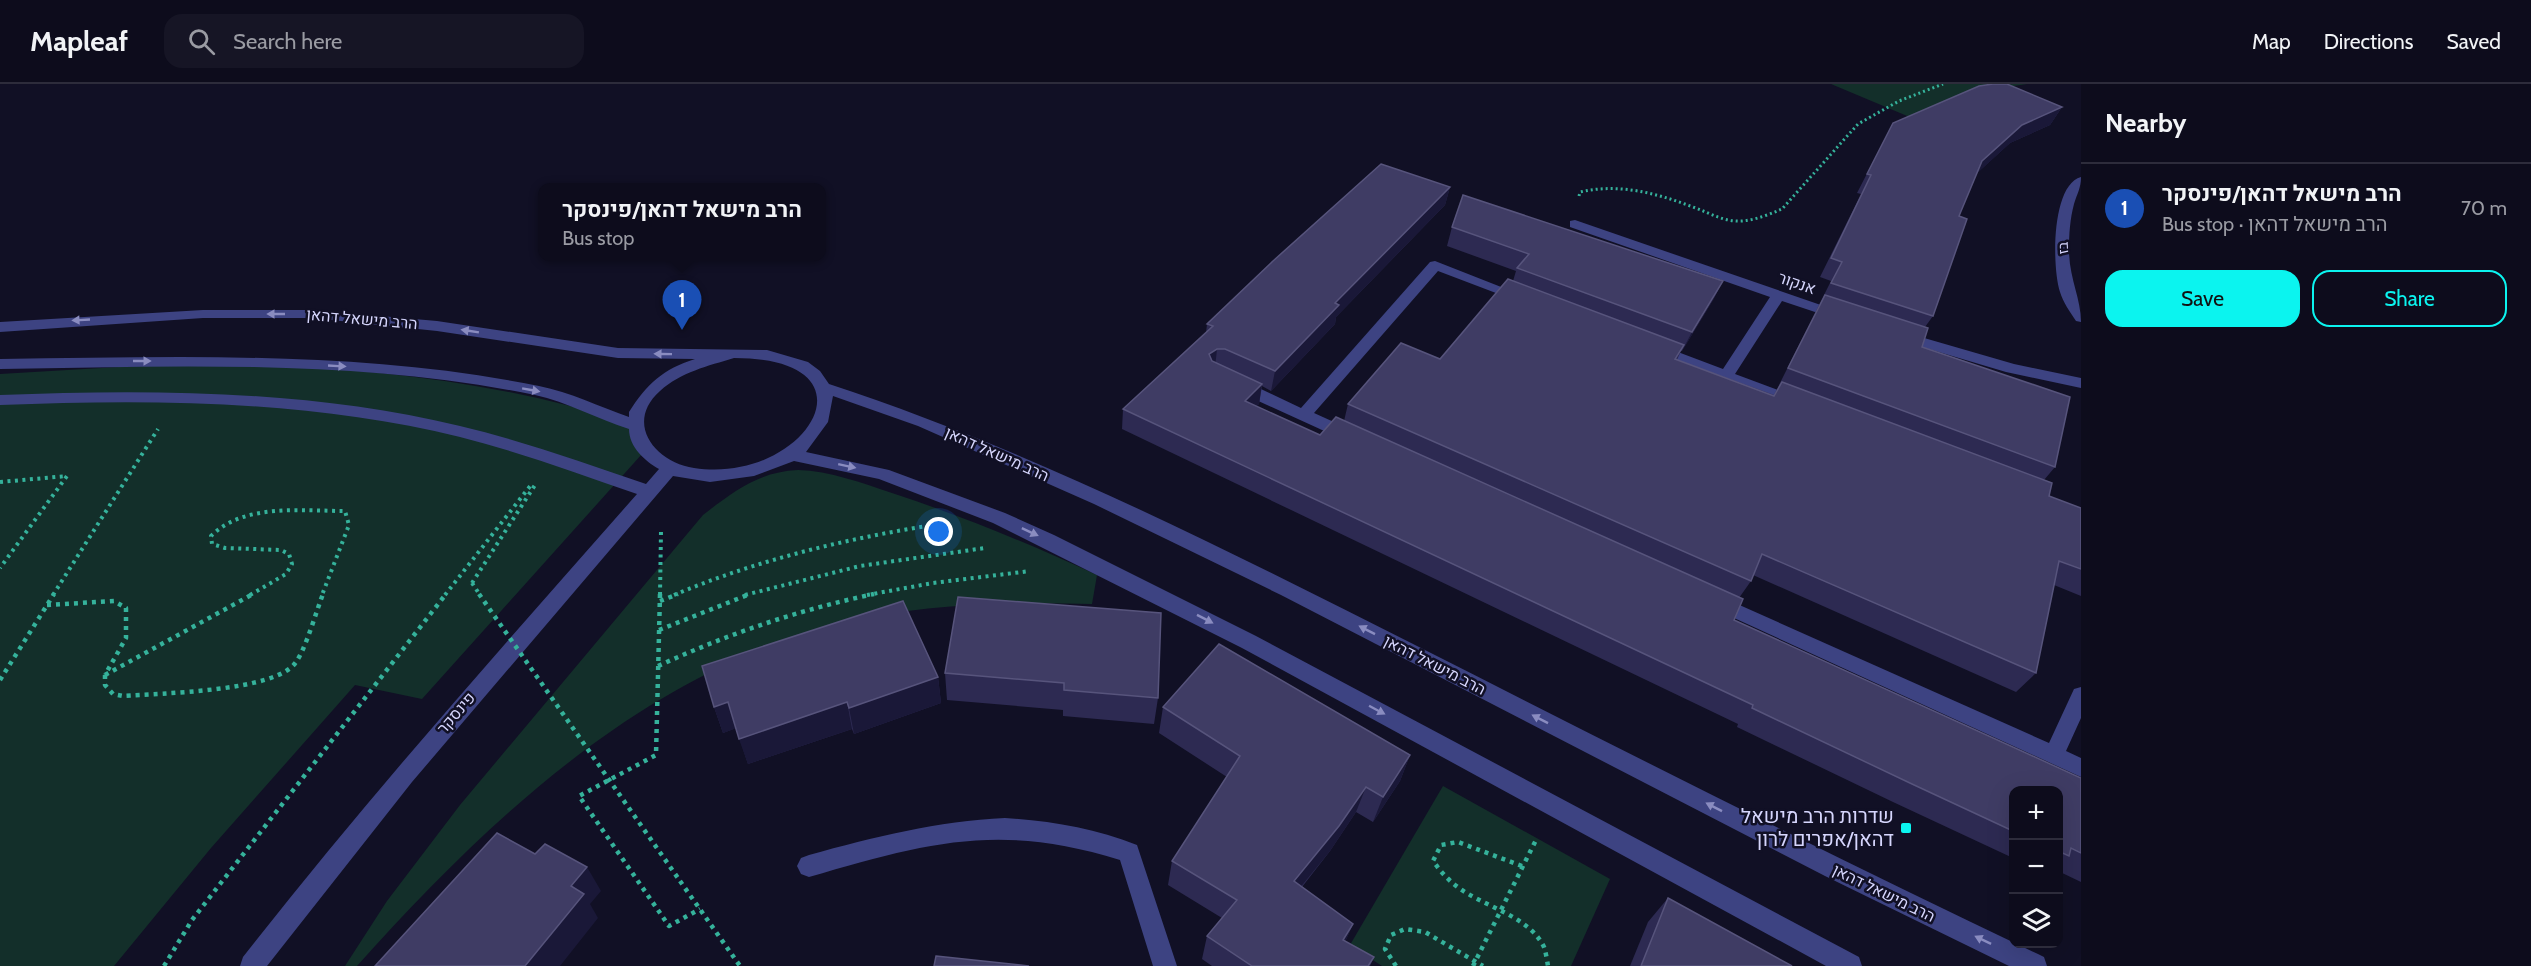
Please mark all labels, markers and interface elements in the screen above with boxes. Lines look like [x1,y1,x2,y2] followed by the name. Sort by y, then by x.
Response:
[164,14,584,68] search box
[30,24,128,58] text: Mapleaf
[185,25,218,58] icon: search
[233,28,342,55] text: Search here
[2252,29,2291,54] text: Map
[2324,29,2413,54] text: Directions
[2446,29,2501,54] text: Saved
[2105,107,2186,139] text: Nearby
[2162,180,2402,207] text: הרב מישאל דהאן/פינסקר
[538,183,826,261] popup
[562,196,802,223] text: הרב מישאל דהאן/פינסקר
[2121,196,2128,220] text: 1
[2461,196,2507,220] text: 70 m
[2162,212,2388,236] text: Bus stop · הרב מישאל דהאן
[562,226,634,250] text: Bus stop
[2054,241,2072,255] street label: בז
[1776,268,1818,298] street label: אנקור
[2105,270,2300,327] button: Save
[2312,270,2507,327] button: Share
[662,280,702,330] pin: 1
[306,305,418,333] street label: הרב מישאל דהאן
[266,309,285,319] one-way arrow
[71,315,90,325] one-way arrow
[460,326,479,335] one-way arrow
[654,349,673,359] one-way arrow
[133,356,152,366] one-way arrow
[328,362,347,371] one-way arrow
[521,385,540,394] one-way arrow
[942,423,1052,485] street label: הרב מישאל דהאן
[838,462,857,471] one-way arrow
[924,517,953,546] your location
[1022,528,1039,537] one-way arrow
[1196,614,1213,624] one-way arrow
[1358,625,1375,635] one-way arrow
[1381,631,1489,699] street label: הרב מישאל דהאן
[433,688,479,738] street label: פינסקר
[1369,705,1386,715] one-way arrow
[1532,714,1549,723] one-way arrow
[2009,786,2063,948] map controls
[2009,786,2063,840] button: +
[1705,802,1722,812] one-way arrow
[1741,804,1894,851] place label: שדרות הרב מישאל דהאן/אפרים לרון
[1899,821,1913,835] marker: שדרות הרב מישאל דהאן/אפרים לרון
[2009,840,2063,894] button: −
[1830,860,1938,926] street label: הרב מישאל דהאן
[2009,894,2063,948] button: layers
[1974,936,1991,945] one-way arrow

